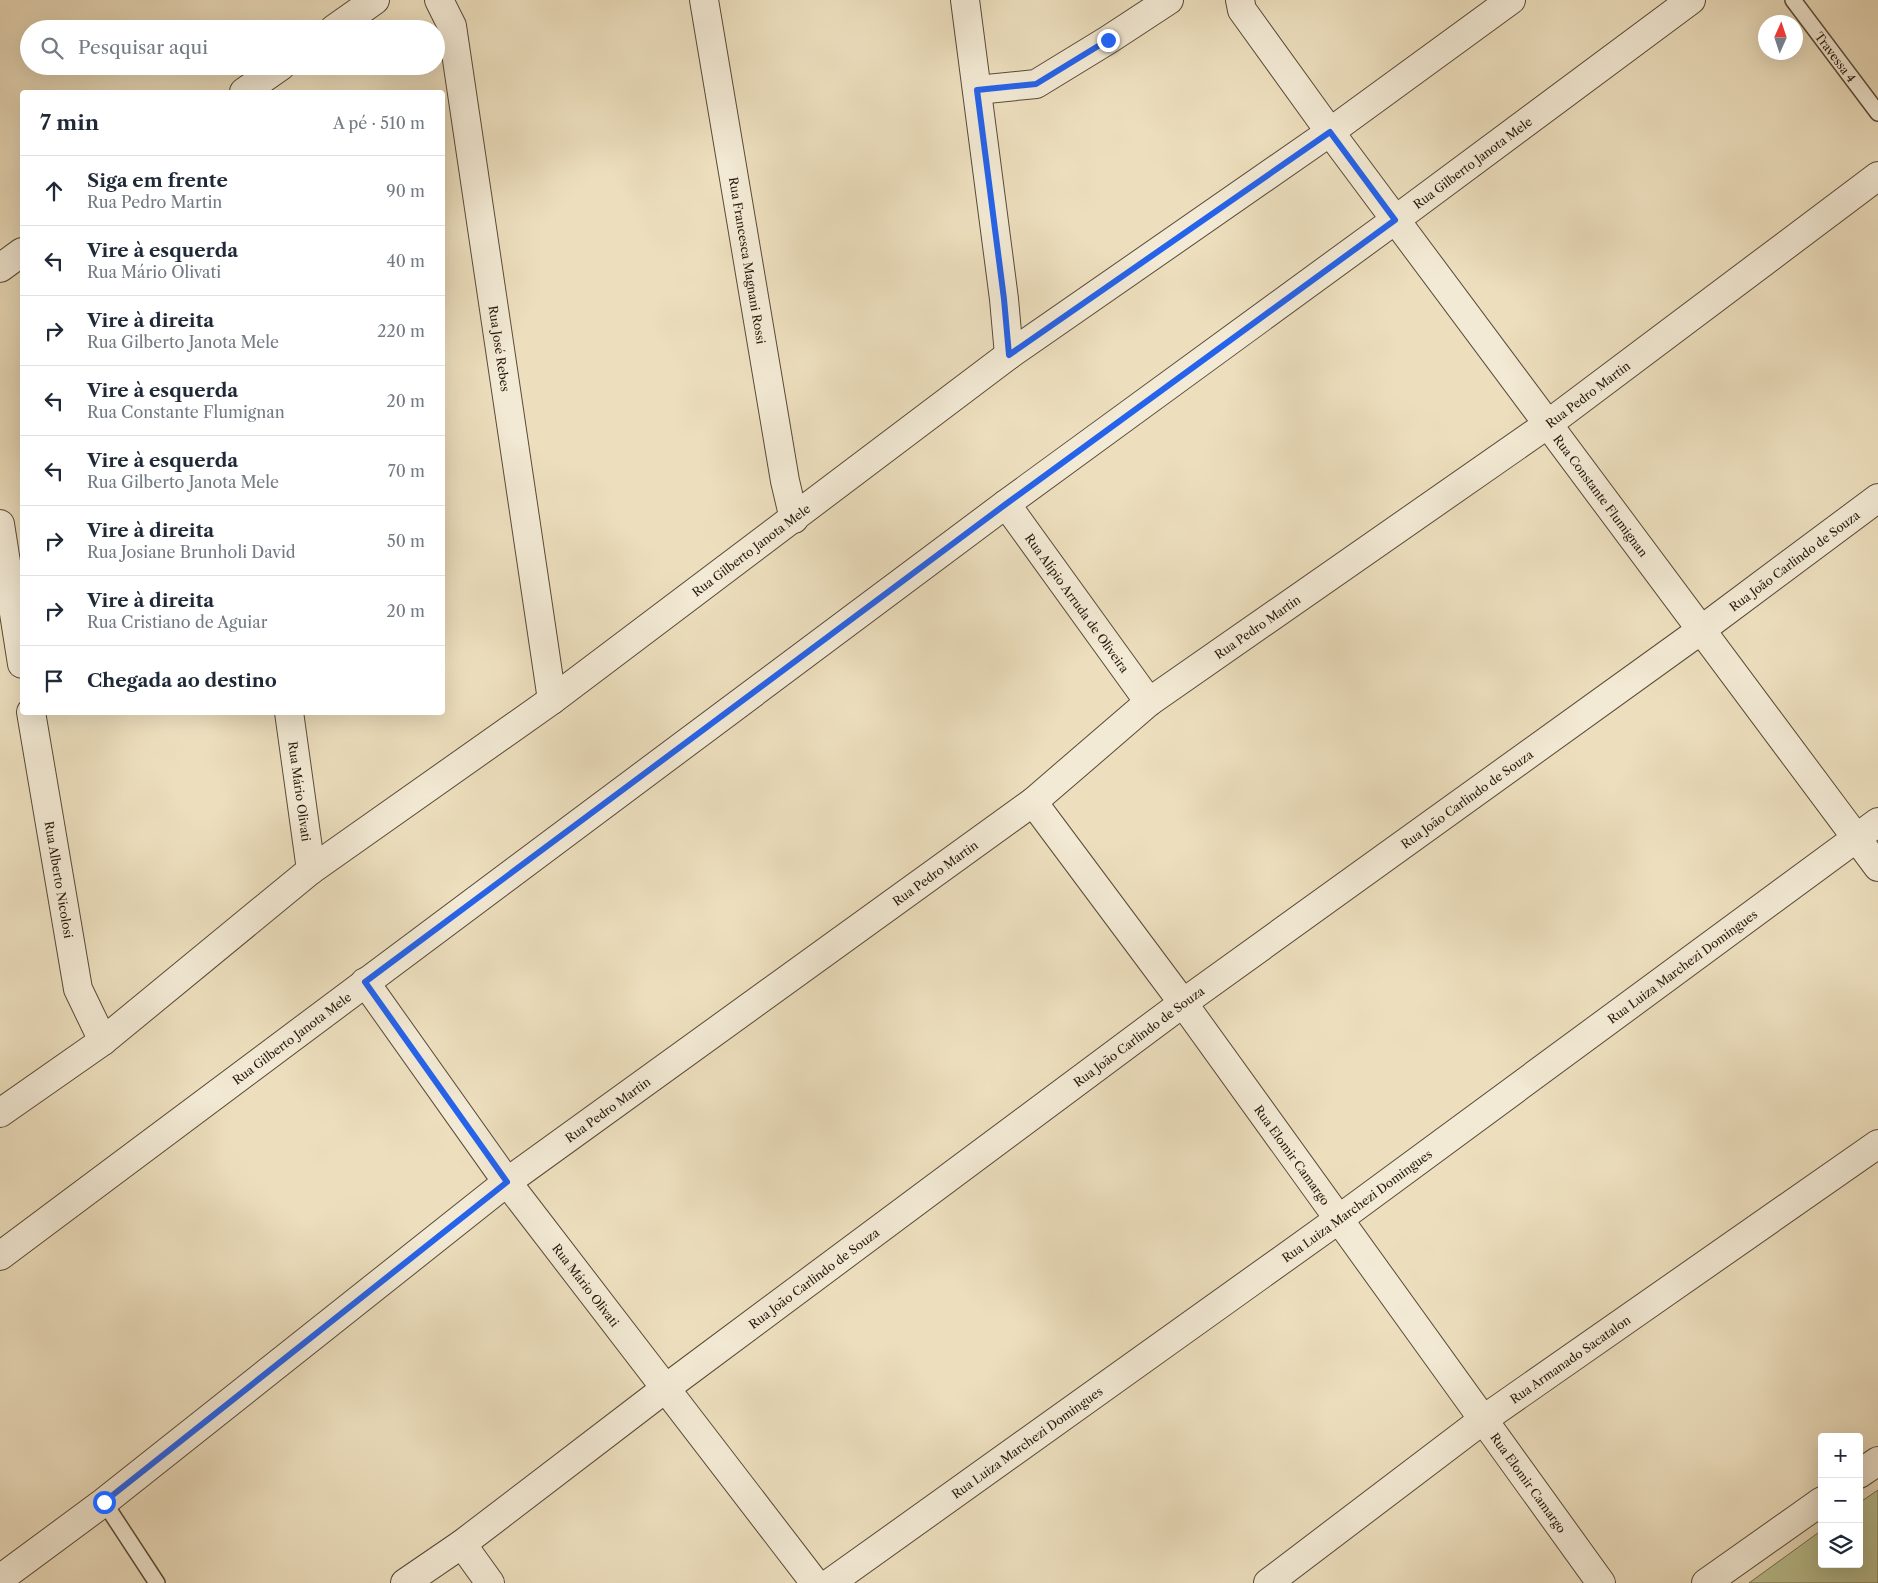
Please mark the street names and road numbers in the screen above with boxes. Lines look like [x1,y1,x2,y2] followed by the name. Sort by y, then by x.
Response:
[1812,29,1859,85] street label: Travessa 4
[1410,113,1535,212] street label: Rua Gilberto Janota Mele
[726,176,769,345] street label: Rua Francesca Magnani Rossi
[486,304,514,392] street label: Rua José Rebes
[1543,357,1633,431] street label: Rua Pedro Martin
[1551,431,1652,560] street label: Rua Constante Flumignan
[689,500,813,599] street label: Rua Gilberto Janota Mele
[1726,507,1863,614] street label: Rua João Carlindo de Souza
[1022,531,1133,676] street label: Rua Alípio Arruda de Oliveira
[1211,591,1304,662] street label: Rua Pedro Martin
[286,740,314,842] street label: Rua Mário Olivati
[1398,746,1536,851] street label: Rua João Carlindo de Souza
[42,820,77,940] street label: Rua Alberto Nicolosi
[889,837,981,909] street label: Rua Pedro Martin
[1604,906,1760,1026] street label: Rua Luiza Marchezi Domingues
[1070,982,1207,1090] street label: Rua João Carlindo de Souza
[229,989,354,1087] street label: Rua Gilberto Janota Mele
[562,1073,653,1145] street label: Rua Pedro Martin
[1251,1102,1333,1208] street label: Rua Elomir Camargo
[1279,1146,1435,1265] street label: Rua Luiza Marchezi Domingues
[745,1224,882,1332] street label: Rua João Carlindo de Souza
[549,1240,623,1330] street label: Rua Mário Olivati
[1507,1312,1633,1406] street label: Rua Armanado Sacatalon
[948,1383,1105,1501] street label: Rua Luiza Marchezi Domingues
[1488,1430,1570,1535] street label: Rua Elomir Camargo

